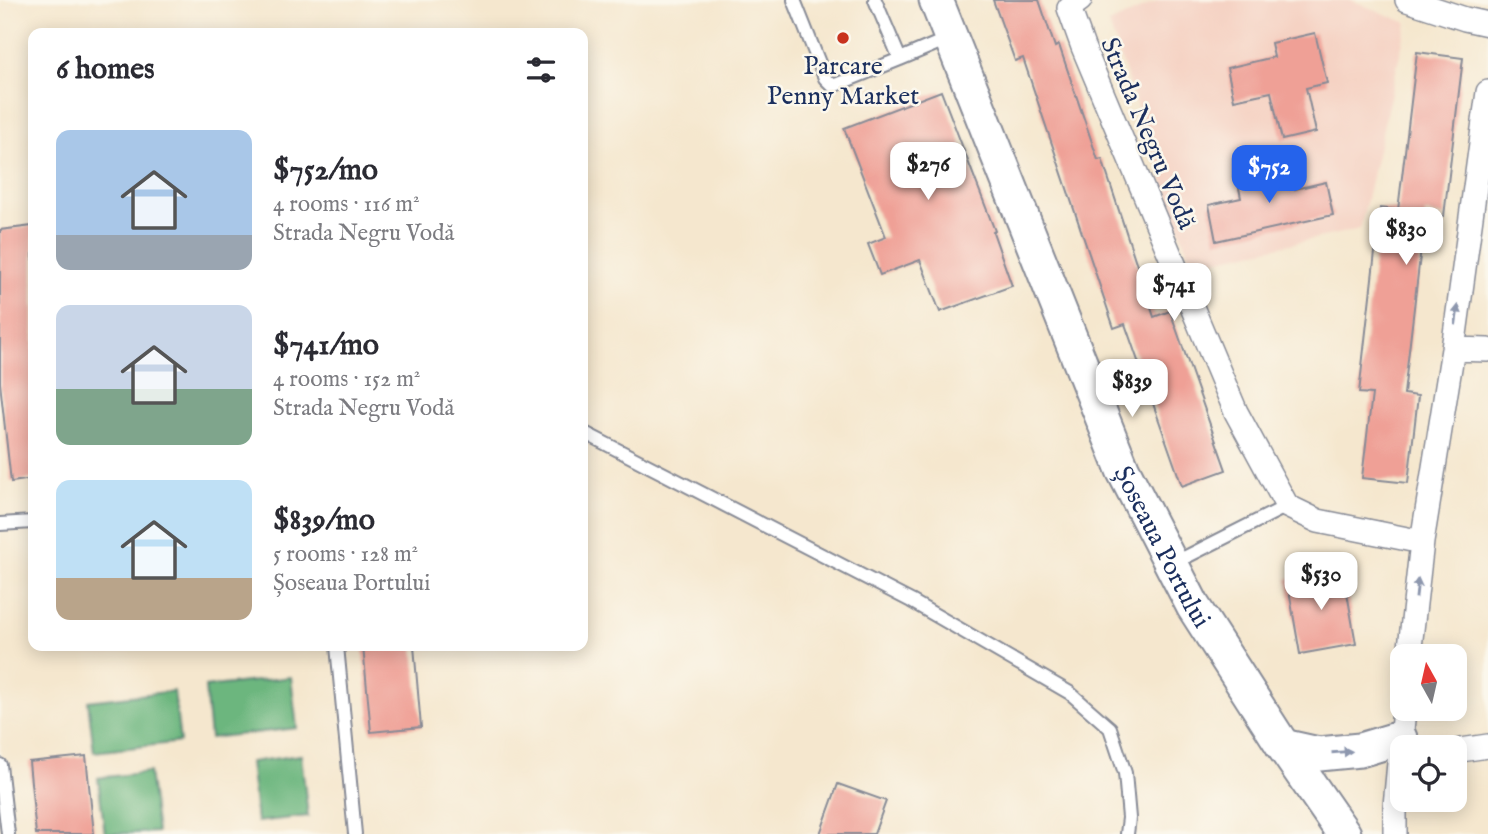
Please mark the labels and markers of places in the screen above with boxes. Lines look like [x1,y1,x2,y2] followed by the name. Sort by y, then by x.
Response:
[835,30,851,46] marker: Parcare Penny Market
[767,50,919,113] place label: Parcare Penny Market
[887,142,969,202] pin: $276
[1228,146,1310,205] pin: $752
[1365,208,1447,267] pin: $830
[1133,264,1215,323] pin: $741
[1091,360,1173,419] pin: $839
[1280,552,1362,612] pin: $530

